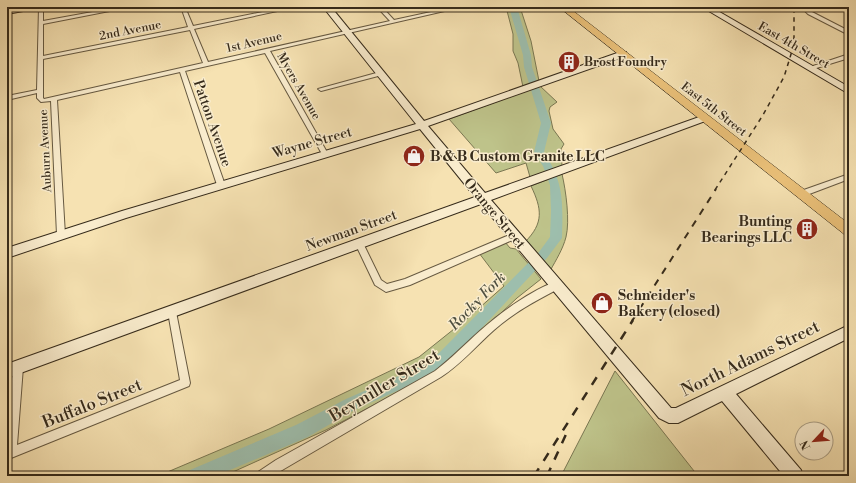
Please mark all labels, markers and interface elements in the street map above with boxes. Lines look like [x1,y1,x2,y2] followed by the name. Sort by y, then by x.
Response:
[98,17,162,44] street label: 2nd Avenue
[755,19,833,72] street label: East 4th Street
[225,29,283,56] street label: 1st Avenue
[556,49,582,75] building icon: Brost Foundry
[273,50,324,122] street label: Myers Avenue
[584,55,668,70] place label: Brost Foundry
[189,77,235,169] street label: Patton Avenue
[678,79,750,140] street label: East 5th Street
[36,109,55,194] street label: Auburn Avenue
[269,123,354,163] street label: Wayne Street
[401,143,427,169] shop icon: B & B Custom Granite LLC
[430,148,605,166] place label: B & B Custom Granite LLC
[459,174,529,253] street label: Orange Street
[303,206,399,256] street label: Newman Street
[701,213,793,247] place label: Bunting Bearings LLC
[794,216,820,242] building icon: Bunting Bearings LLC
[444,268,510,335] water label: Rocky Fork
[618,287,720,321] place label: Schneider's Bakery (closed)
[589,290,615,316] shop icon: Schneider's Bakery (closed)
[678,316,823,402] street label: North Adams Street
[324,344,444,428] street label: Beymiller Street
[38,374,145,434] street label: Buffalo Street
[794,421,834,461] north arrow
[798,438,814,452] text: N

